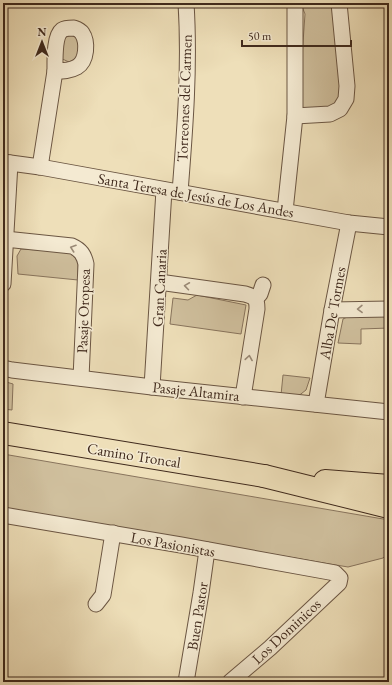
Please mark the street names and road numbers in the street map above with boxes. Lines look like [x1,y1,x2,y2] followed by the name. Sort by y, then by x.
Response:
[172,34,196,162] street label: Torreones del Carmen
[97,168,296,222] street label: Santa Teresa de Jesús de Los Andes
[147,249,171,327] street label: Gran Canaria
[314,265,350,362] street label: Alba De Tormes
[72,268,94,354] street label: Pasaje Oropesa
[152,377,240,405] street label: Pasaje Altamira
[86,438,183,472] street label: Camino Troncal
[129,527,217,561] street label: Los Pasionistas
[182,580,212,652] street label: Buen Pastor
[247,594,325,668] street label: Los Dominicos

